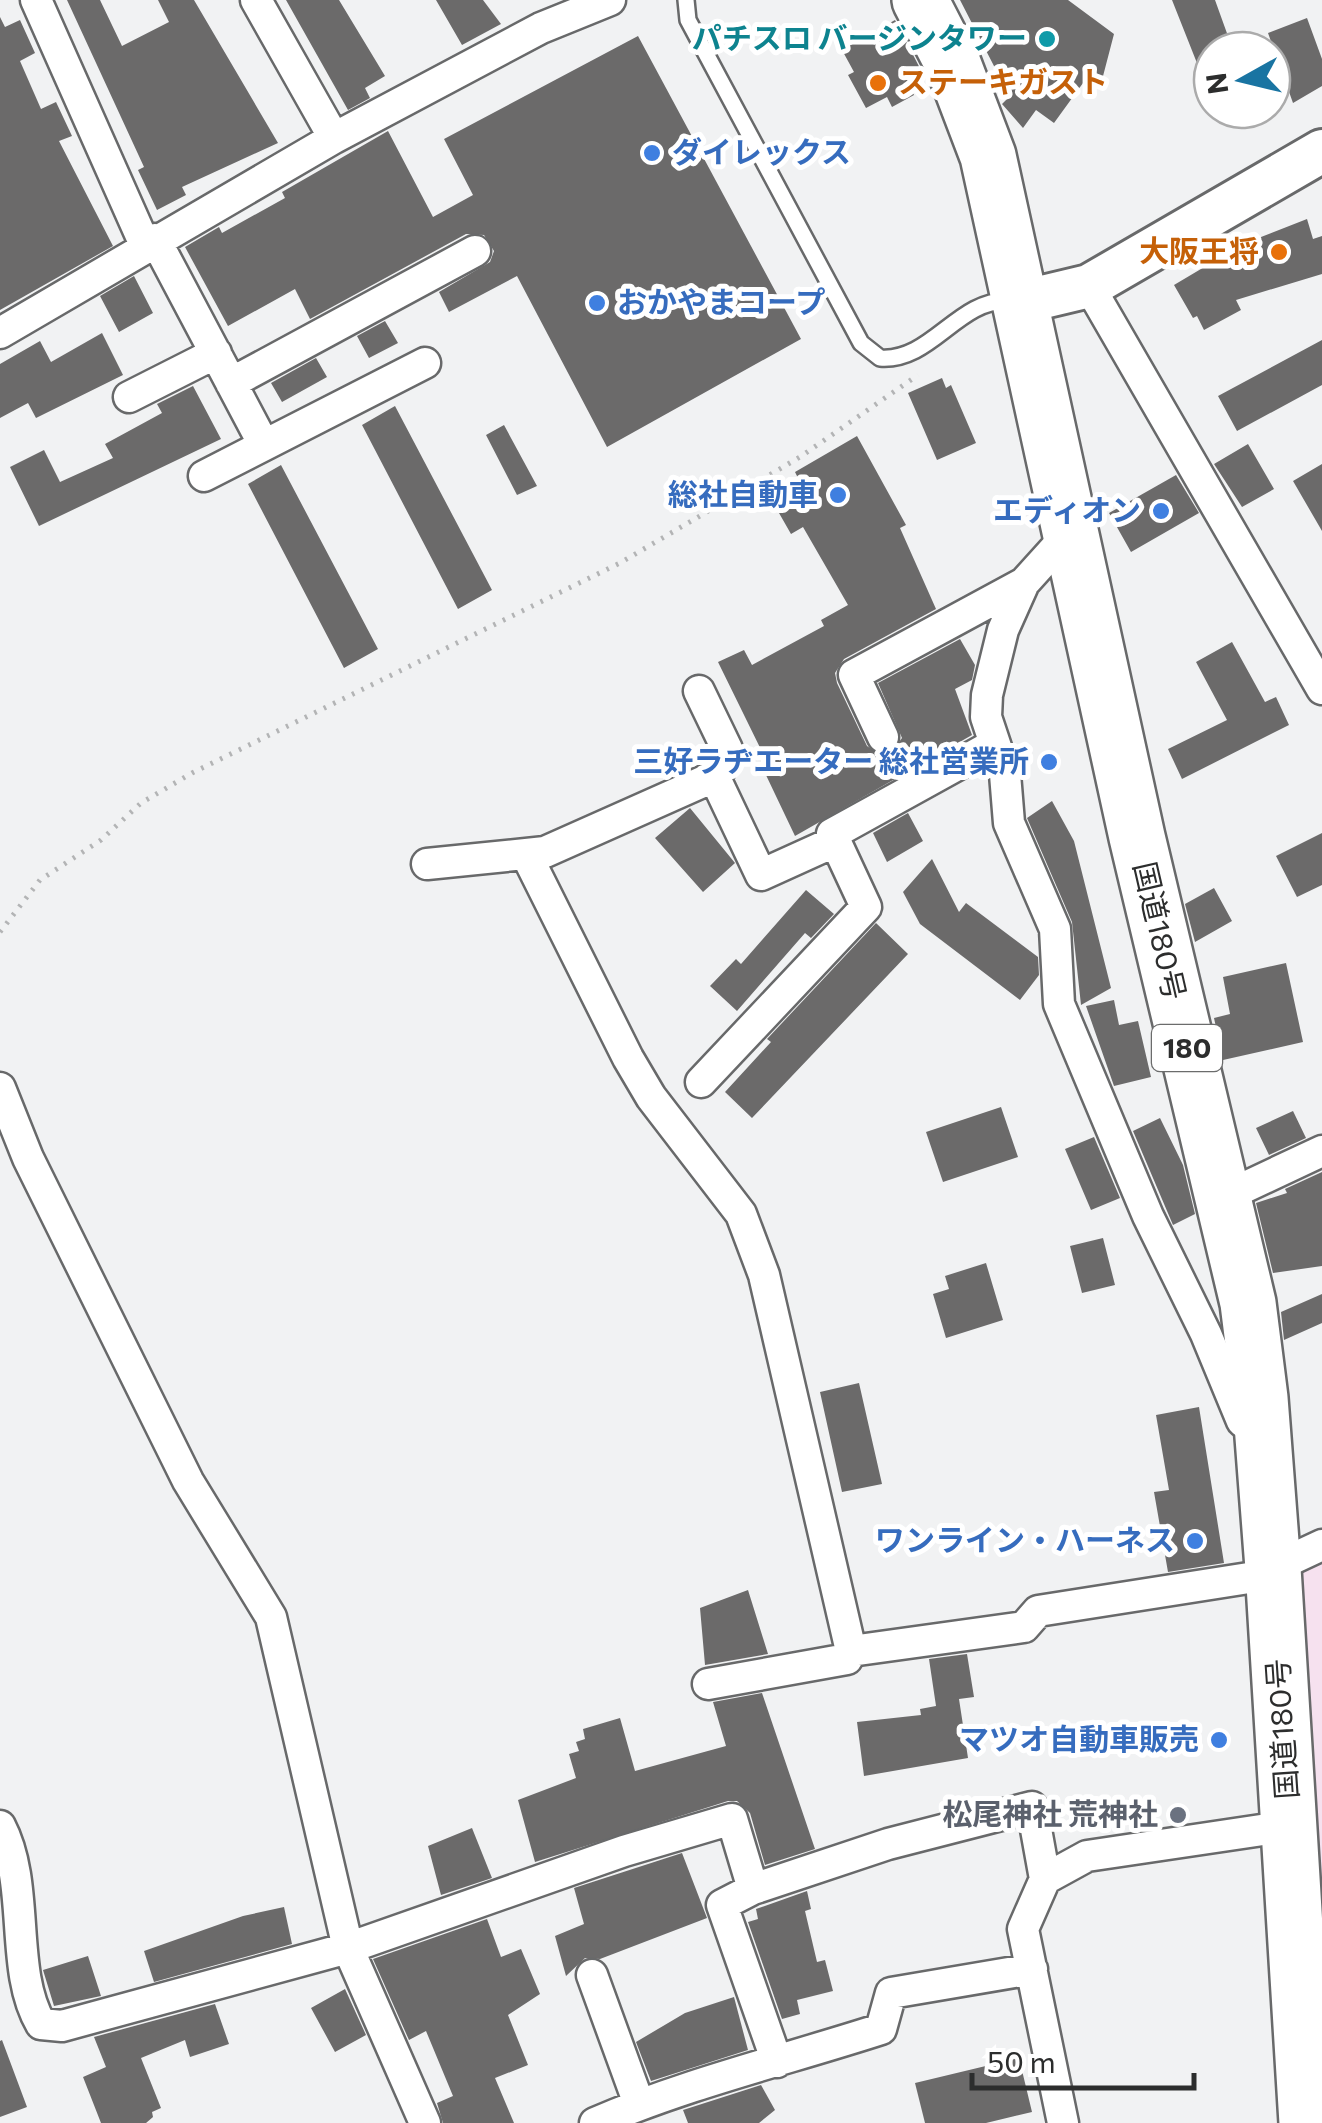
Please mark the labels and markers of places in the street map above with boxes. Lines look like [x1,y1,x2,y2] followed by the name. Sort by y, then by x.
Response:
[692,18,1027,55] place label: パチスロ バージンタワー
[1036,28,1058,50] marker: パチスロ バージンタワー
[898,62,1108,99] place label: ステーキガスト
[867,72,889,94] marker: ステーキガスト
[672,132,851,169] place label: ダイレックス
[641,142,663,164] marker: ダイレックス
[1139,231,1259,268] place label: 大阪王将
[1268,241,1290,263] marker: 大阪王将
[617,282,825,319] place label: おかやまコープ
[586,292,608,314] marker: おかやまコープ
[668,474,818,511] place label: 総社自動車
[827,484,849,506] marker: 総社自動車
[993,490,1141,527] place label: エディオン
[1150,500,1172,522] marker: エディオン
[633,741,1029,778] place label: 三好ラヂエーター 総社営業所
[1038,751,1060,773] marker: 三好ラヂエーター 総社営業所
[875,1520,1175,1557] place label: ワンライン・ハーネス
[1184,1530,1206,1552] marker: ワンライン・ハーネス
[959,1719,1199,1756] place label: マツオ自動車販売
[1208,1729,1230,1751] marker: マツオ自動車販売
[942,1794,1158,1831] place label: 松尾神社 荒神社
[1167,1804,1189,1826] marker: 松尾神社 荒神社

